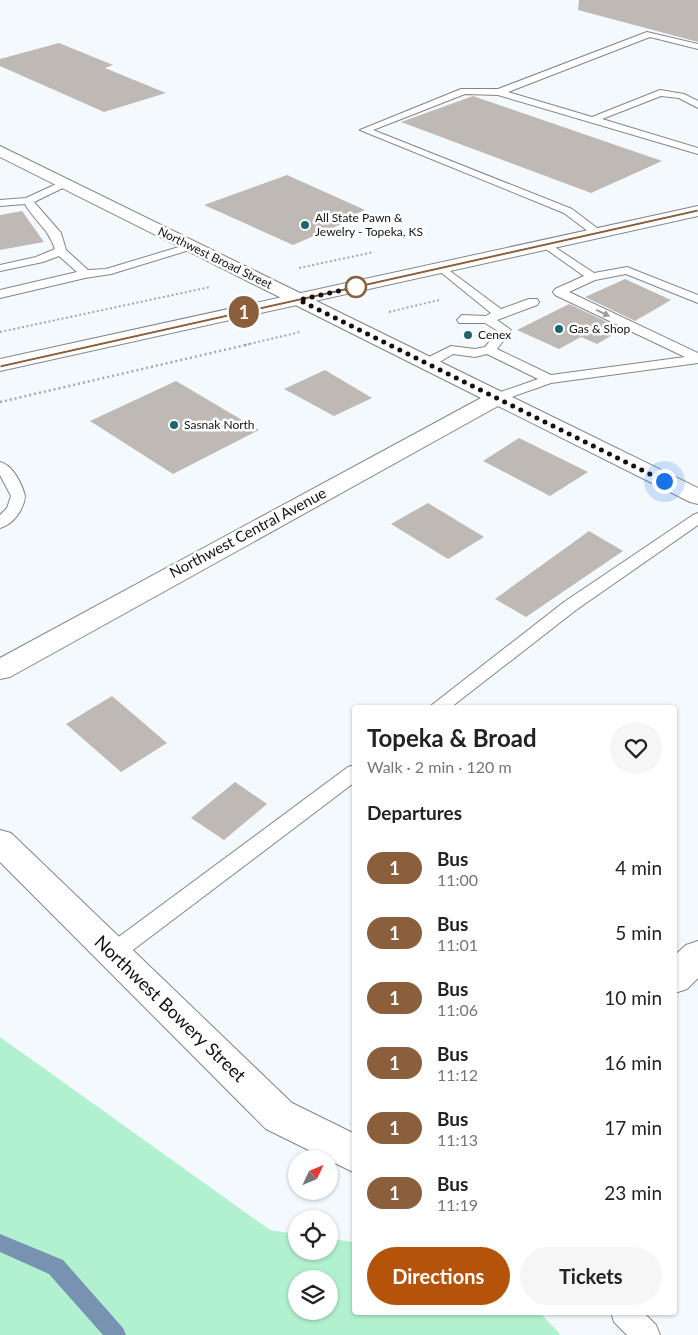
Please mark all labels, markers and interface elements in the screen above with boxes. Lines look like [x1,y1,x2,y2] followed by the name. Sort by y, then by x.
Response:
[315,210,423,239] place label: All State Pawn & Jewelry - Topeka, KS
[299,219,311,231] marker: All State Pawn & Jewelry - Topeka, KS
[156,223,275,292] street label: Northwest Broad Street
[345,276,367,298] unlabelled marker
[228,296,260,328] line badge: 1
[239,301,249,323] text: 1
[596,309,610,317] one-way arrow
[569,321,630,336] place label: Gas & Shop
[553,323,565,335] marker: Gas & Shop
[478,327,511,342] place label: Cenex
[462,329,474,341] marker: Cenex
[184,417,255,432] place label: Sasnak North
[168,419,180,431] marker: Sasnak North
[652,469,677,494] your location
[166,483,329,581] street label: Northwest Central Avenue
[610,722,662,774] button: heart
[367,723,537,752] text: Topeka & Broad
[367,757,512,776] text: Walk · 2 min · 120 m
[367,801,462,824] text: Departures
[437,847,468,870] text: Bus
[615,856,662,879] text: 4 min
[389,857,400,879] text: 1
[437,870,478,889] text: 11:00
[437,912,468,935] text: Bus
[615,921,662,944] text: 5 min
[389,922,400,944] text: 1
[91,930,251,1087] street label: Northwest Bowery Street
[437,935,478,954] text: 11:01
[437,977,468,1000] text: Bus
[604,986,662,1009] text: 10 min
[389,987,400,1009] text: 1
[437,1000,478,1019] text: 11:06
[437,1042,468,1065] text: Bus
[604,1051,662,1074] text: 16 min
[389,1052,400,1074] text: 1
[437,1065,478,1084] text: 11:12
[437,1107,468,1130] text: Bus
[604,1116,662,1139] text: 17 min
[389,1117,400,1139] text: 1
[437,1130,478,1149] text: 11:13
[288,1150,338,1200] north arrow
[288,1150,338,1320] map controls
[437,1172,468,1195] text: Bus
[604,1181,662,1204] text: 23 min
[389,1182,400,1204] text: 1
[437,1195,478,1214] text: 11:19
[288,1210,338,1260] button: locate
[367,1247,510,1305] button: Directions
[520,1247,662,1305] button: Tickets
[288,1270,338,1320] button: layers

